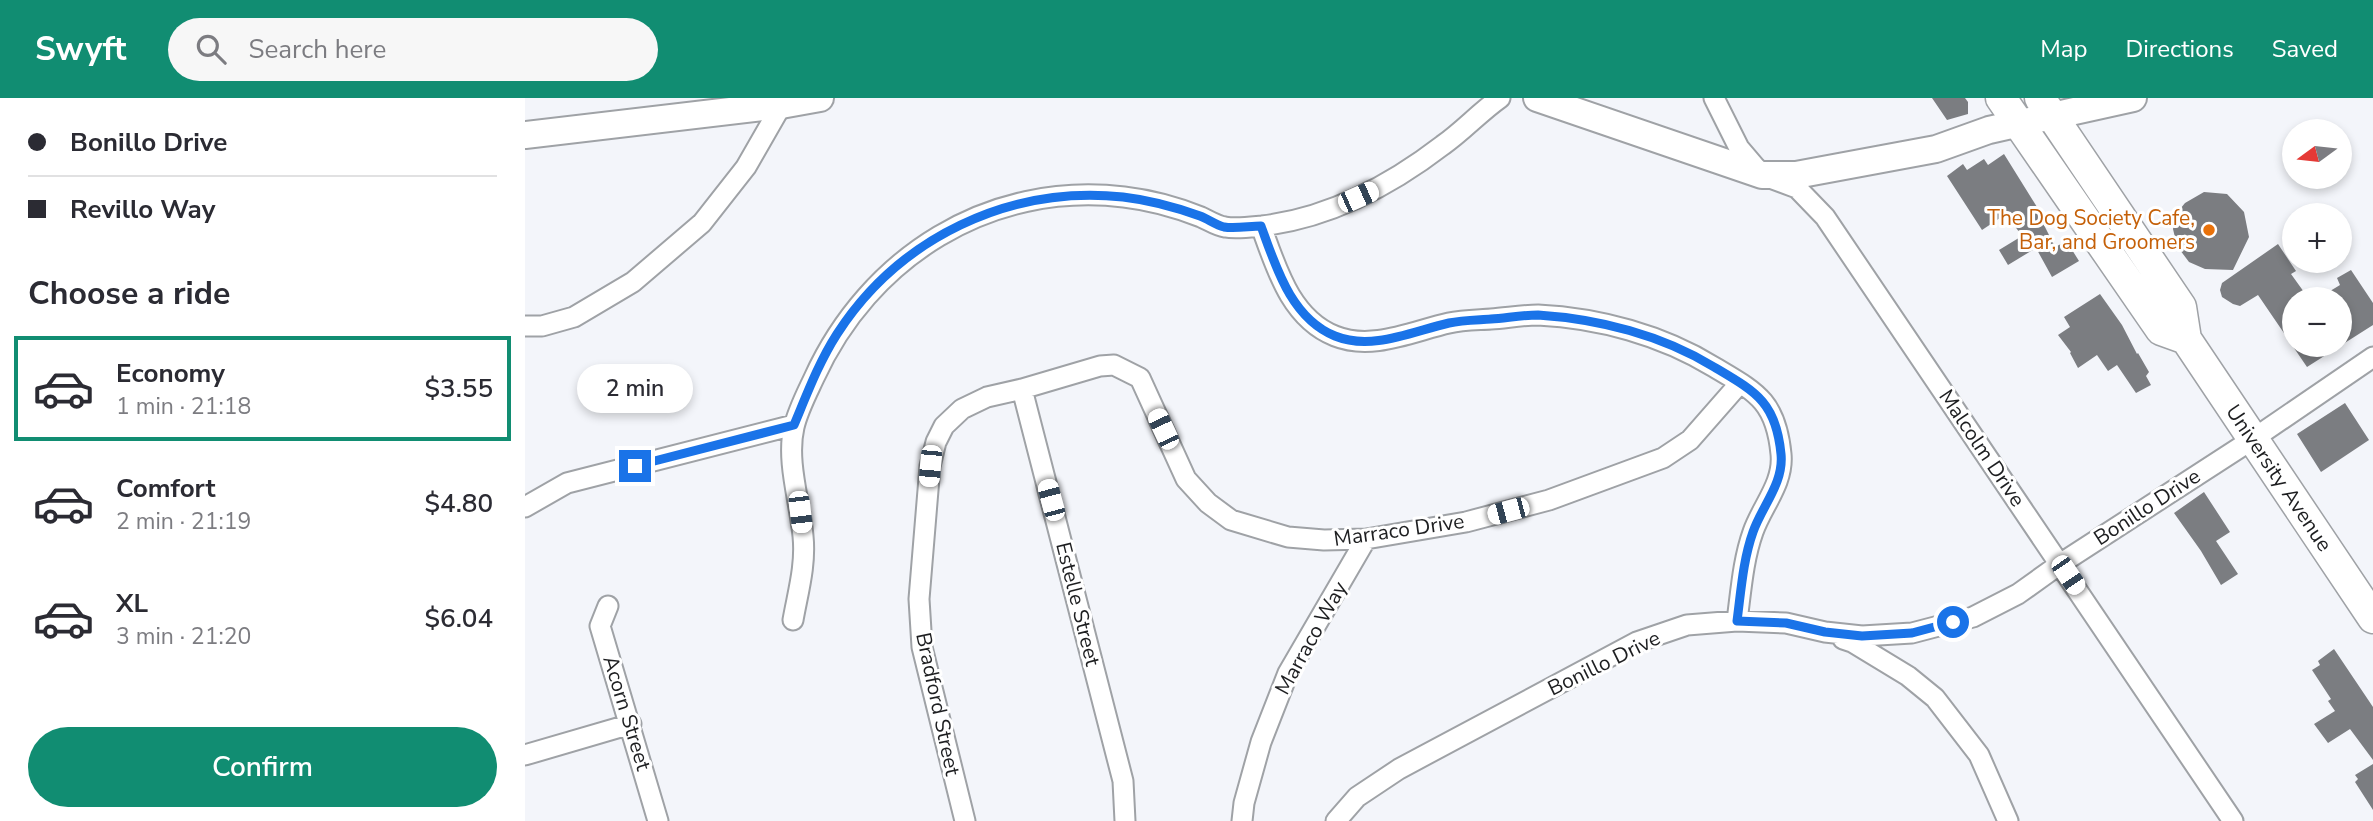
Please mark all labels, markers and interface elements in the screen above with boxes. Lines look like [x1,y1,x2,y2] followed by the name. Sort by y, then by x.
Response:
[168,18,658,81] search box
[35,27,126,72] text: Swyft
[192,30,230,68] icon: search
[248,32,386,67] text: Search here
[2040,33,2087,65] text: Map
[2125,33,2234,65] text: Directions
[2272,33,2338,65] text: Saved
[2282,119,2352,189] north arrow
[2282,119,2352,357] map controls
[70,125,227,160] text: Bonillo Drive
[1335,179,1382,215] car
[70,192,215,227] text: Revillo Way
[2282,203,2352,273] button: +
[1987,204,2195,256] place label: The Dog Society Cafe, Bar, and Groomers
[2201,222,2217,238] marker: The Dog Society Cafe, Bar, and Groomers
[28,272,230,315] text: Choose a ride
[2282,287,2352,357] button: −
[116,356,225,391] text: Economy
[32,357,95,420] icon: car
[577,364,693,414] callout: 2 min
[424,371,493,406] text: $3.55
[606,373,664,404] text: 2 min
[1932,384,2032,512] street label: Malcolm Drive
[116,391,251,422] text: 1 min · 21:18
[2219,399,2339,557] street label: University Avenue
[1145,406,1182,452] car
[918,444,943,488] car
[619,450,651,482] route end
[2088,462,2206,552] street label: Bonillo Drive
[116,471,216,506] text: Comfort
[32,472,95,535] icon: car
[1036,477,1067,523] car
[424,486,493,521] text: $4.80
[788,490,813,534] car
[1485,495,1532,527] car
[116,506,251,537] text: 2 min · 21:19
[1332,507,1466,553] street label: Marraco Drive
[1049,539,1107,669] street label: Estelle Street
[2048,552,2089,598] car
[1268,576,1354,700] street label: Marraco Way
[116,586,148,621] text: XL
[32,587,95,650] icon: car
[424,601,493,636] text: $6.04
[1937,606,1969,638] route start
[116,621,251,652] text: 3 min · 21:20
[1543,624,1665,702] street label: Bonillo Drive
[909,630,967,779] street label: Bradford Street
[596,652,658,774] street label: Acorn Street
[28,727,497,807] button: Confirm

